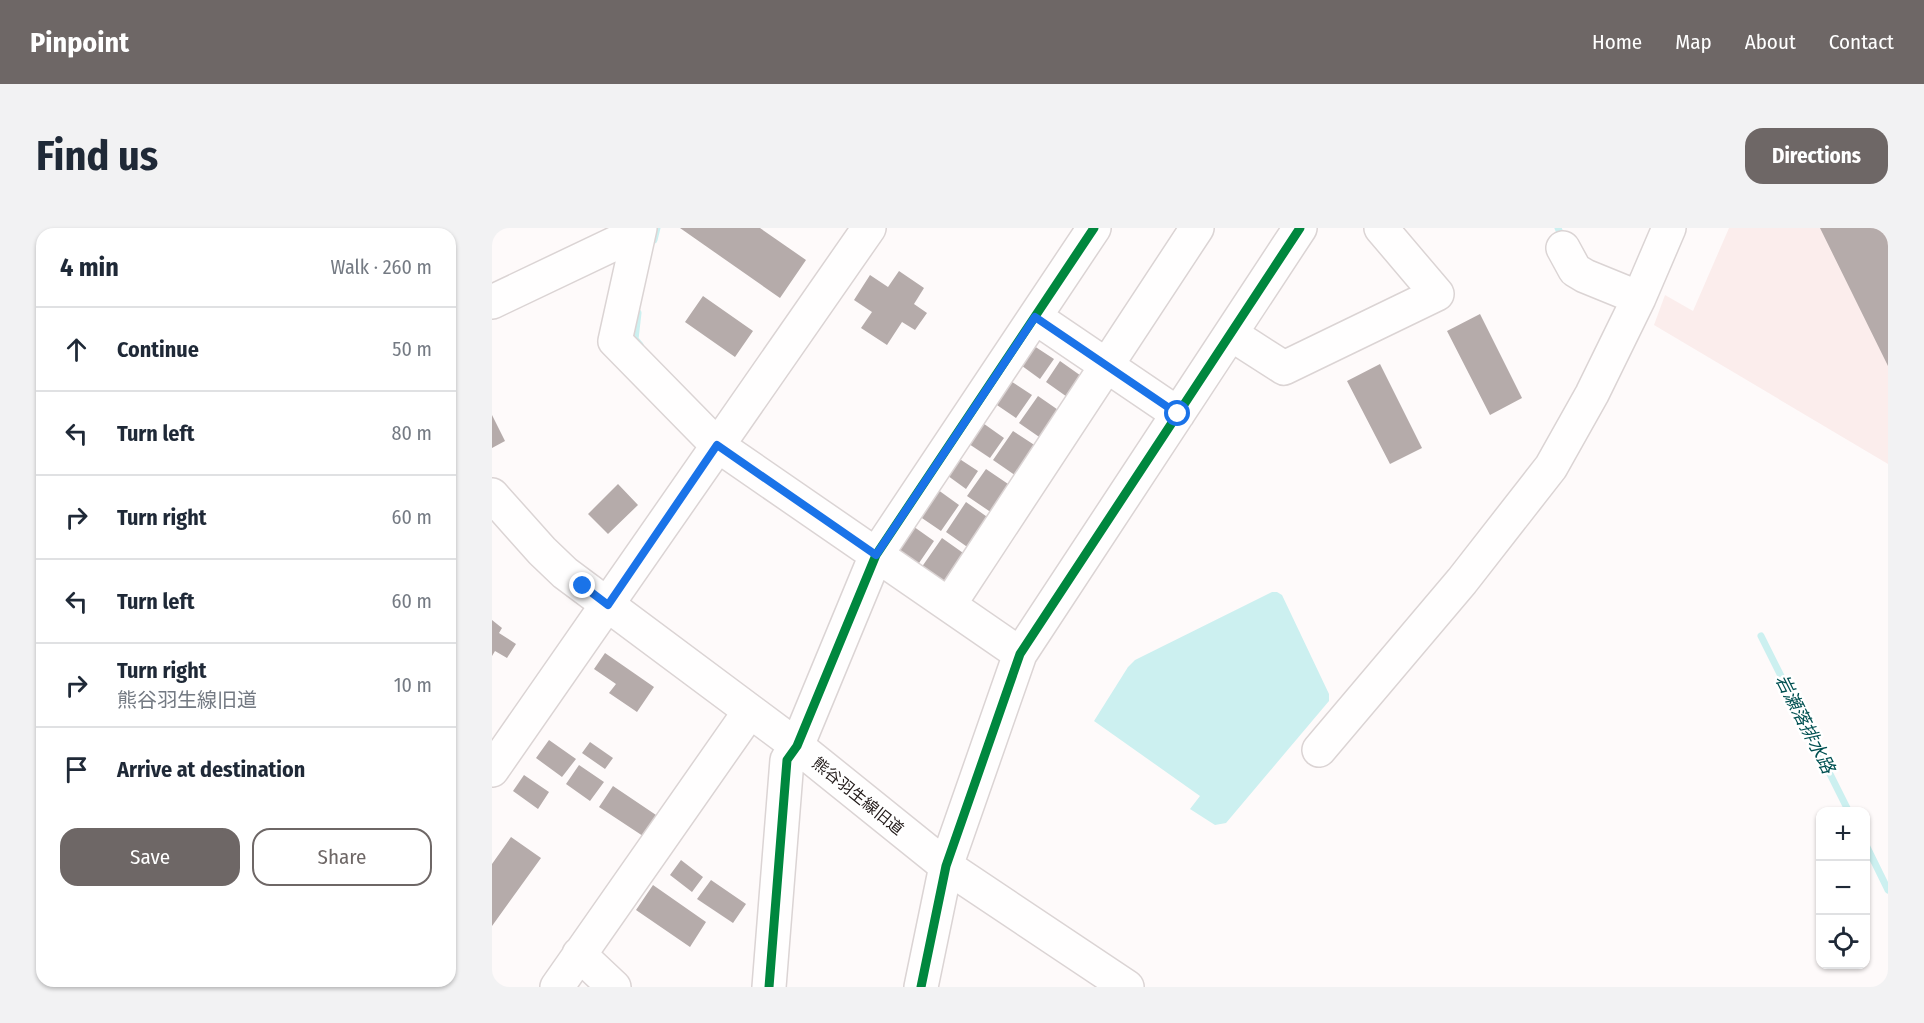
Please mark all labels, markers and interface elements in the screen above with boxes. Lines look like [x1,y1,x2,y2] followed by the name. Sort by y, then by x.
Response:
[30,26,129,59] text: Pinpoint
[1592,29,1642,55] text: Home
[1675,29,1712,55] text: Map
[1745,29,1796,55] text: About
[1829,29,1894,55] text: Contact
[1745,128,1888,184] button: Directions
[36,131,158,181] text: Find us
[60,252,119,283] text: 4 min
[331,255,432,279] text: Walk · 260 m
[60,333,93,366] icon: ahead
[117,336,199,363] text: Continue
[392,337,432,361] text: 50 m
[1164,400,1190,426] route start
[60,417,93,450] icon: left
[117,420,195,447] text: Turn left
[392,421,432,445] text: 80 m
[60,501,93,534] icon: right
[117,504,206,531] text: Turn right
[392,505,432,529] text: 60 m
[569,572,595,598] route end
[60,585,93,618] icon: left
[117,588,195,615] text: Turn left
[392,589,432,613] text: 60 m
[117,657,206,684] text: Turn right
[60,669,93,702] icon: right
[1771,671,1840,779] water label: 岩瀬落排水路
[394,673,432,697] text: 10 m
[117,688,257,712] text: 熊谷羽生線旧道
[60,753,93,786] icon: arrive
[808,753,908,839] street label: 熊谷羽生線旧道
[117,756,305,783] text: Arrive at destination
[1816,807,1870,969] map controls
[1816,807,1870,861] button: +
[60,828,240,886] button: Save
[252,828,432,886] button: Share
[1816,861,1870,915] button: −
[1816,915,1870,969] button: locate

